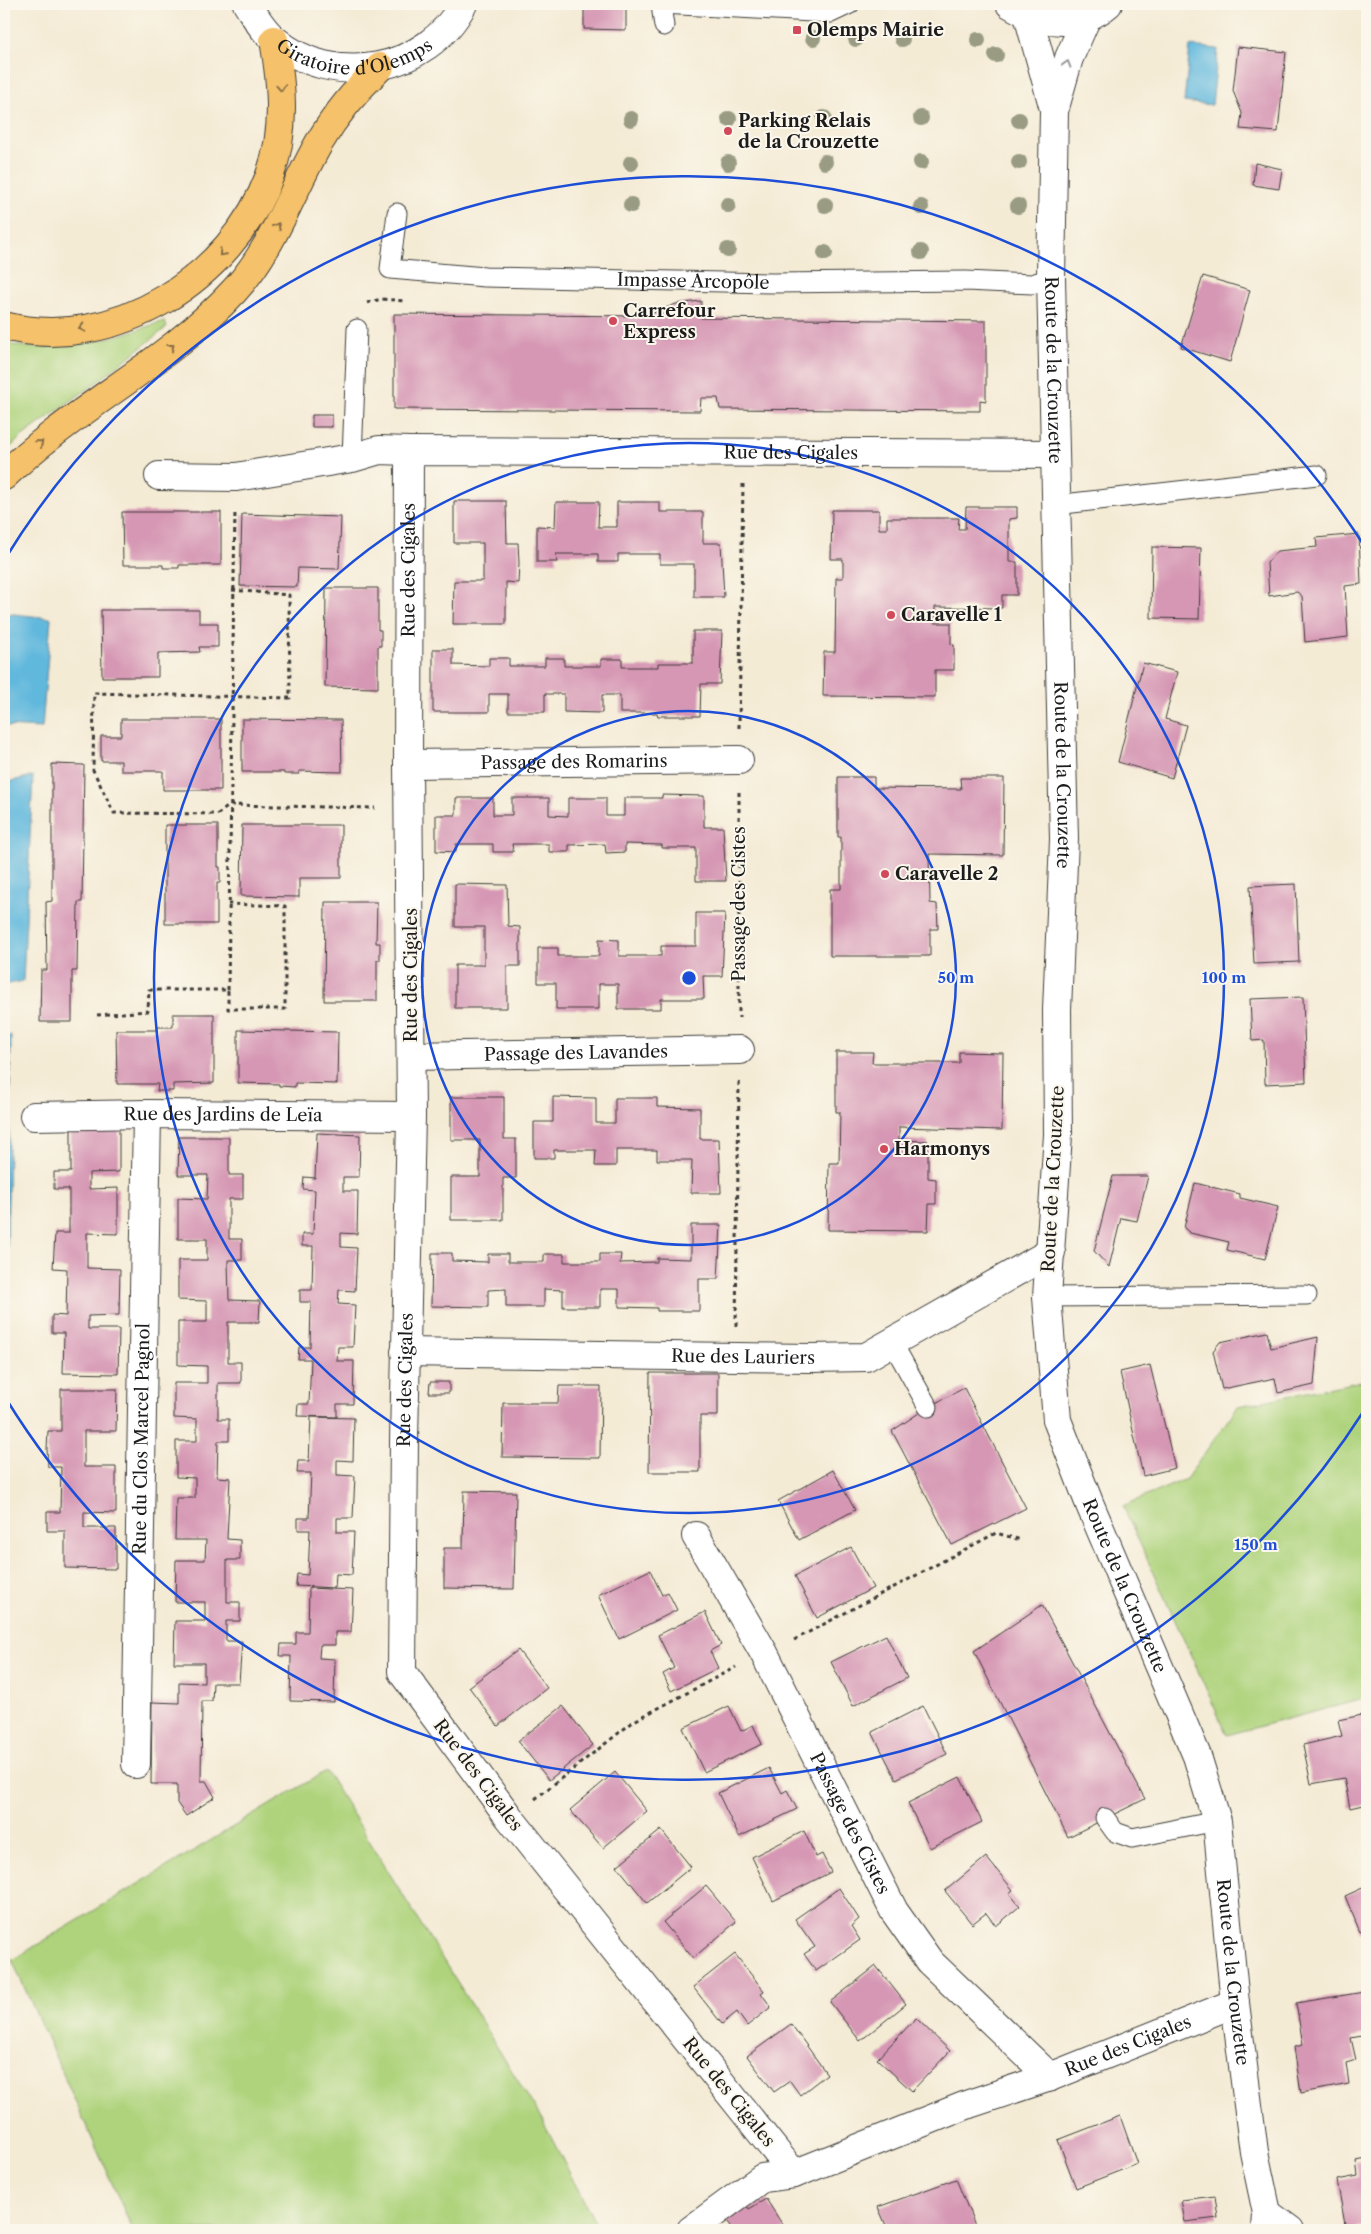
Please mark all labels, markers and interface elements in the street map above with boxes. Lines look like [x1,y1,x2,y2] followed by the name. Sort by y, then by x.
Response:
[807,19,944,41] place label: Olemps Mairie
[791,24,803,36] marker: Olemps Mairie
[273,26,435,48] street label: Giratoire d'Olemps
[272,34,437,80] text: Giratoire d'Olemps
[1062,60,1072,68] one-way arrow
[275,85,286,93] one-way arrow
[738,110,879,153] place label: Parking Relais de la Crouzette
[722,125,734,137] marker: Parking Relais de la Crouzette
[271,223,281,232] one-way arrow
[219,247,228,256] one-way arrow
[617,269,770,294] street label: Impasse Arcopôle
[1040,276,1066,464] street label: Route de la Crouzette
[623,300,716,343] place label: Carrefour Express
[607,315,619,327] marker: Carrefour Express
[77,322,86,333] one-way arrow
[165,343,174,352] one-way arrow
[34,440,43,449] one-way arrow
[724,441,858,464] street label: Rue des Cigales
[397,503,420,637] street label: Rue des Cigales
[901,604,1002,626] place label: Caravelle 1
[885,609,897,621] marker: Caravelle 1
[1049,681,1075,869] street label: Route de la Crouzette
[480,750,668,774] street label: Passage des Romarins
[728,826,750,982] street label: Passage des Cistes
[895,863,999,885] place label: Caravelle 2
[879,868,891,880] marker: Caravelle 2
[400,908,422,1042] street label: Rue des Cigales
[938,968,974,987] text: 50 m
[1202,968,1246,987] text: 100 m
[680,969,698,987] centre of rings
[484,1040,668,1066] street label: Passage des Lavandes
[1037,1085,1069,1273] street label: Route de la Crouzette
[123,1103,323,1126] street label: Rue des Jardins de Leïa
[894,1138,990,1160] place label: Harmonys
[878,1143,890,1155] marker: Harmonys
[393,1313,418,1447] street label: Rue des Cigales
[129,1323,154,1555] street label: Rue du Clos Marcel Pagnol
[671,1345,815,1369] street label: Rue des Lauriers
[1078,1495,1171,1676] street label: Route de la Crouzette
[1234,1535,1278,1554] text: 150 m
[429,1715,527,1835] street label: Rue des Cigales
[805,1749,895,1898] street label: Passage des Cistes
[1212,1878,1254,2067] street label: Route de la Crouzette
[1061,2011,1194,2081] street label: Rue des Cigales
[678,2033,780,2151] street label: Rue des Cigales

